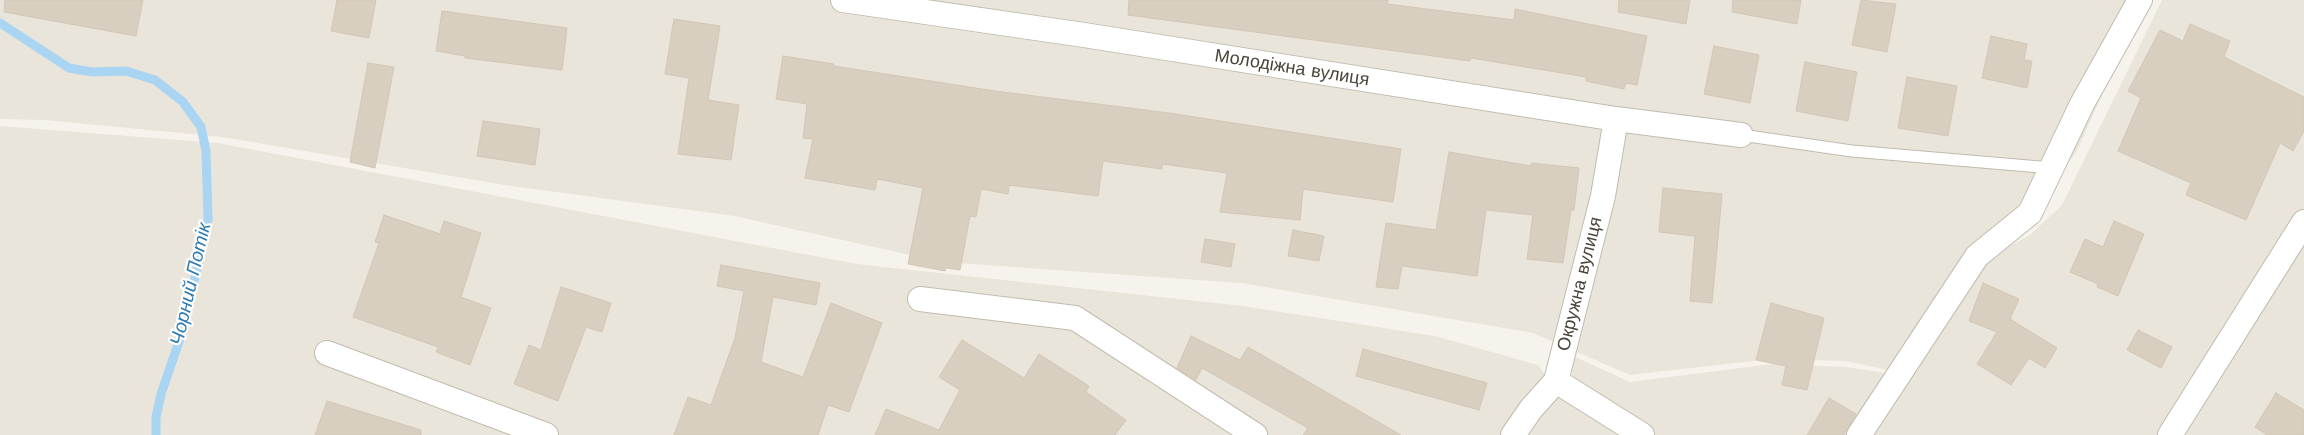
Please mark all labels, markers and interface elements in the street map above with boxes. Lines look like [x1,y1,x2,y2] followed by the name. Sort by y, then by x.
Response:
[1213,45,1371,91] street label: Молодіжна вулиця
[1553,215,1607,353] street label: Окружна вулиця
[166,220,216,348] water label: Чорний Потік

